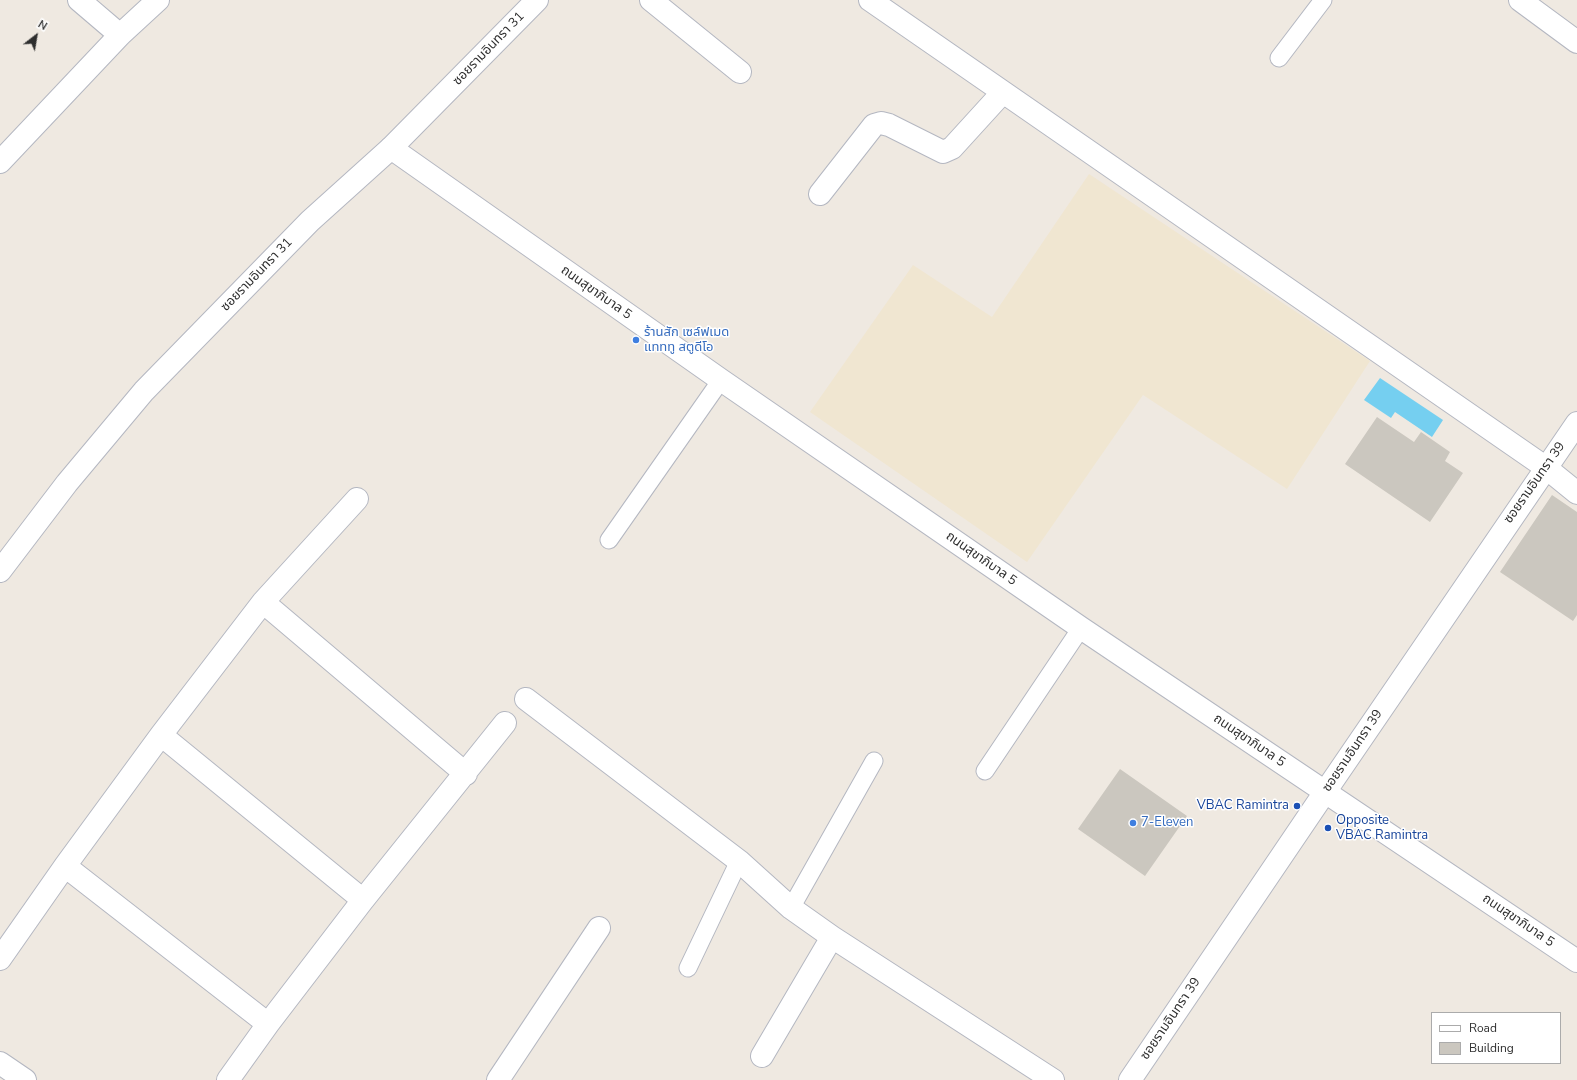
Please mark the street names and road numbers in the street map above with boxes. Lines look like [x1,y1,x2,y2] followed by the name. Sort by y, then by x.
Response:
[450,9,528,89] street label: ซอยรามอินทรา 31
[218,235,296,315] street label: ซอยรามอินทรา 31
[557,263,635,323] street label: ถนนสุขาภิบาล 5
[1501,439,1569,527] street label: ซอยรามอินทรา 39
[942,529,1020,589] street label: ถนนสุขาภิบาล 5
[1320,707,1386,795] street label: ซอยรามอินทรา 39
[1210,711,1288,771] street label: ถนนสุขาภิบาล 5
[1479,891,1557,951] street label: ถนนสุขาภิบาล 5
[1138,975,1204,1063] street label: ซอยรามอินทรา 39

